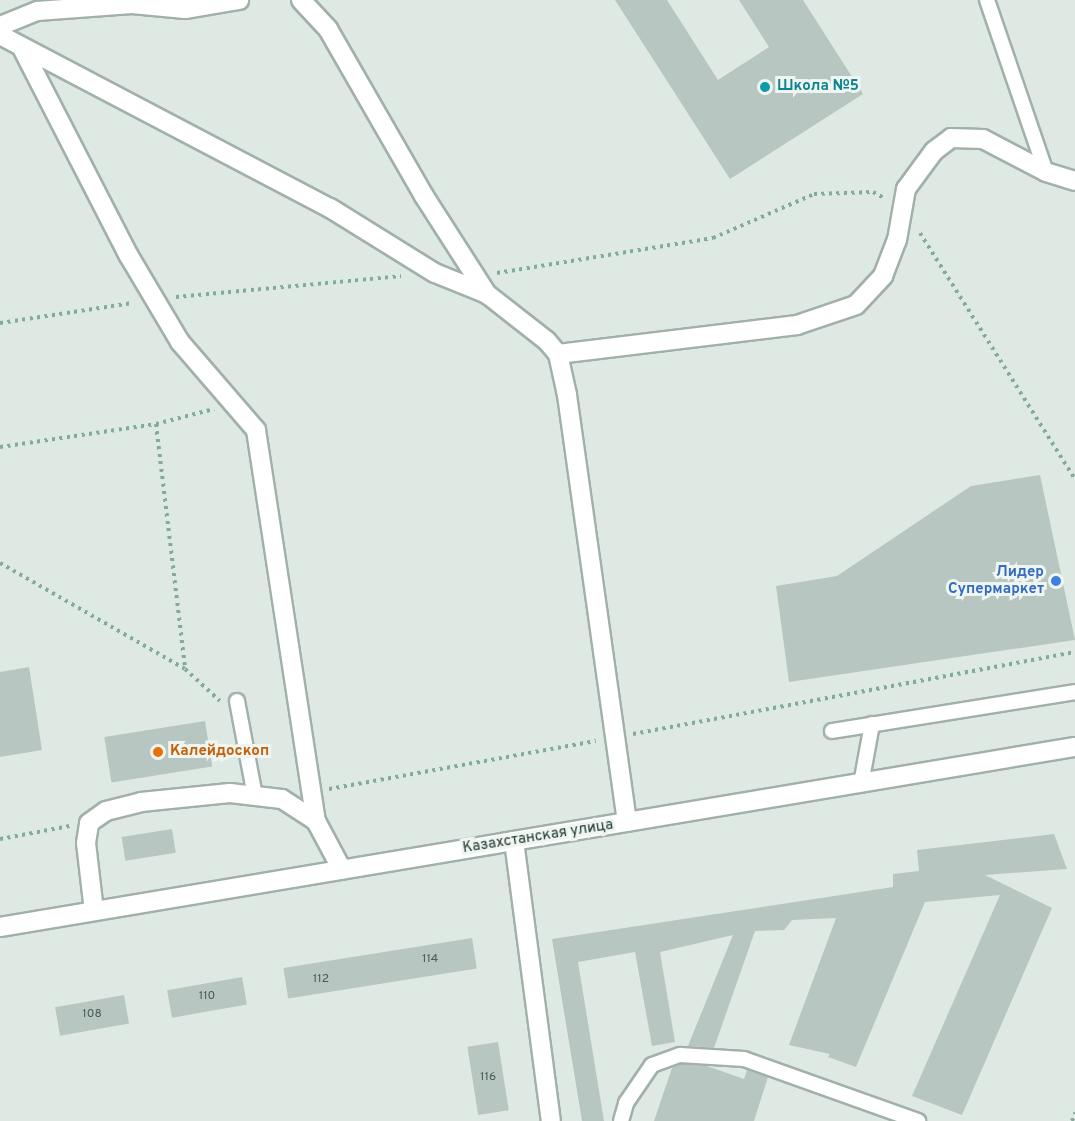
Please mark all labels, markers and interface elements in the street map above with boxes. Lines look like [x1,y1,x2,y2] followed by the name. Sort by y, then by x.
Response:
[777,78,859,96] place label: Школа №5
[758,80,772,94] marker: Школа №5
[948,563,1044,598] place label: Лидер Супермаркет
[1049,574,1063,588] marker: Лидер Супермаркет
[170,743,269,761] place label: Калейдоскоп
[151,745,165,759] marker: Калейдоскоп
[461,816,615,858] street label: Казахстанская улица
[422,953,438,967] house number: 114
[313,973,329,987] house number: 112
[199,990,215,1004] house number: 110
[82,1008,102,1022] house number: 108
[480,1071,496,1085] house number: 116

